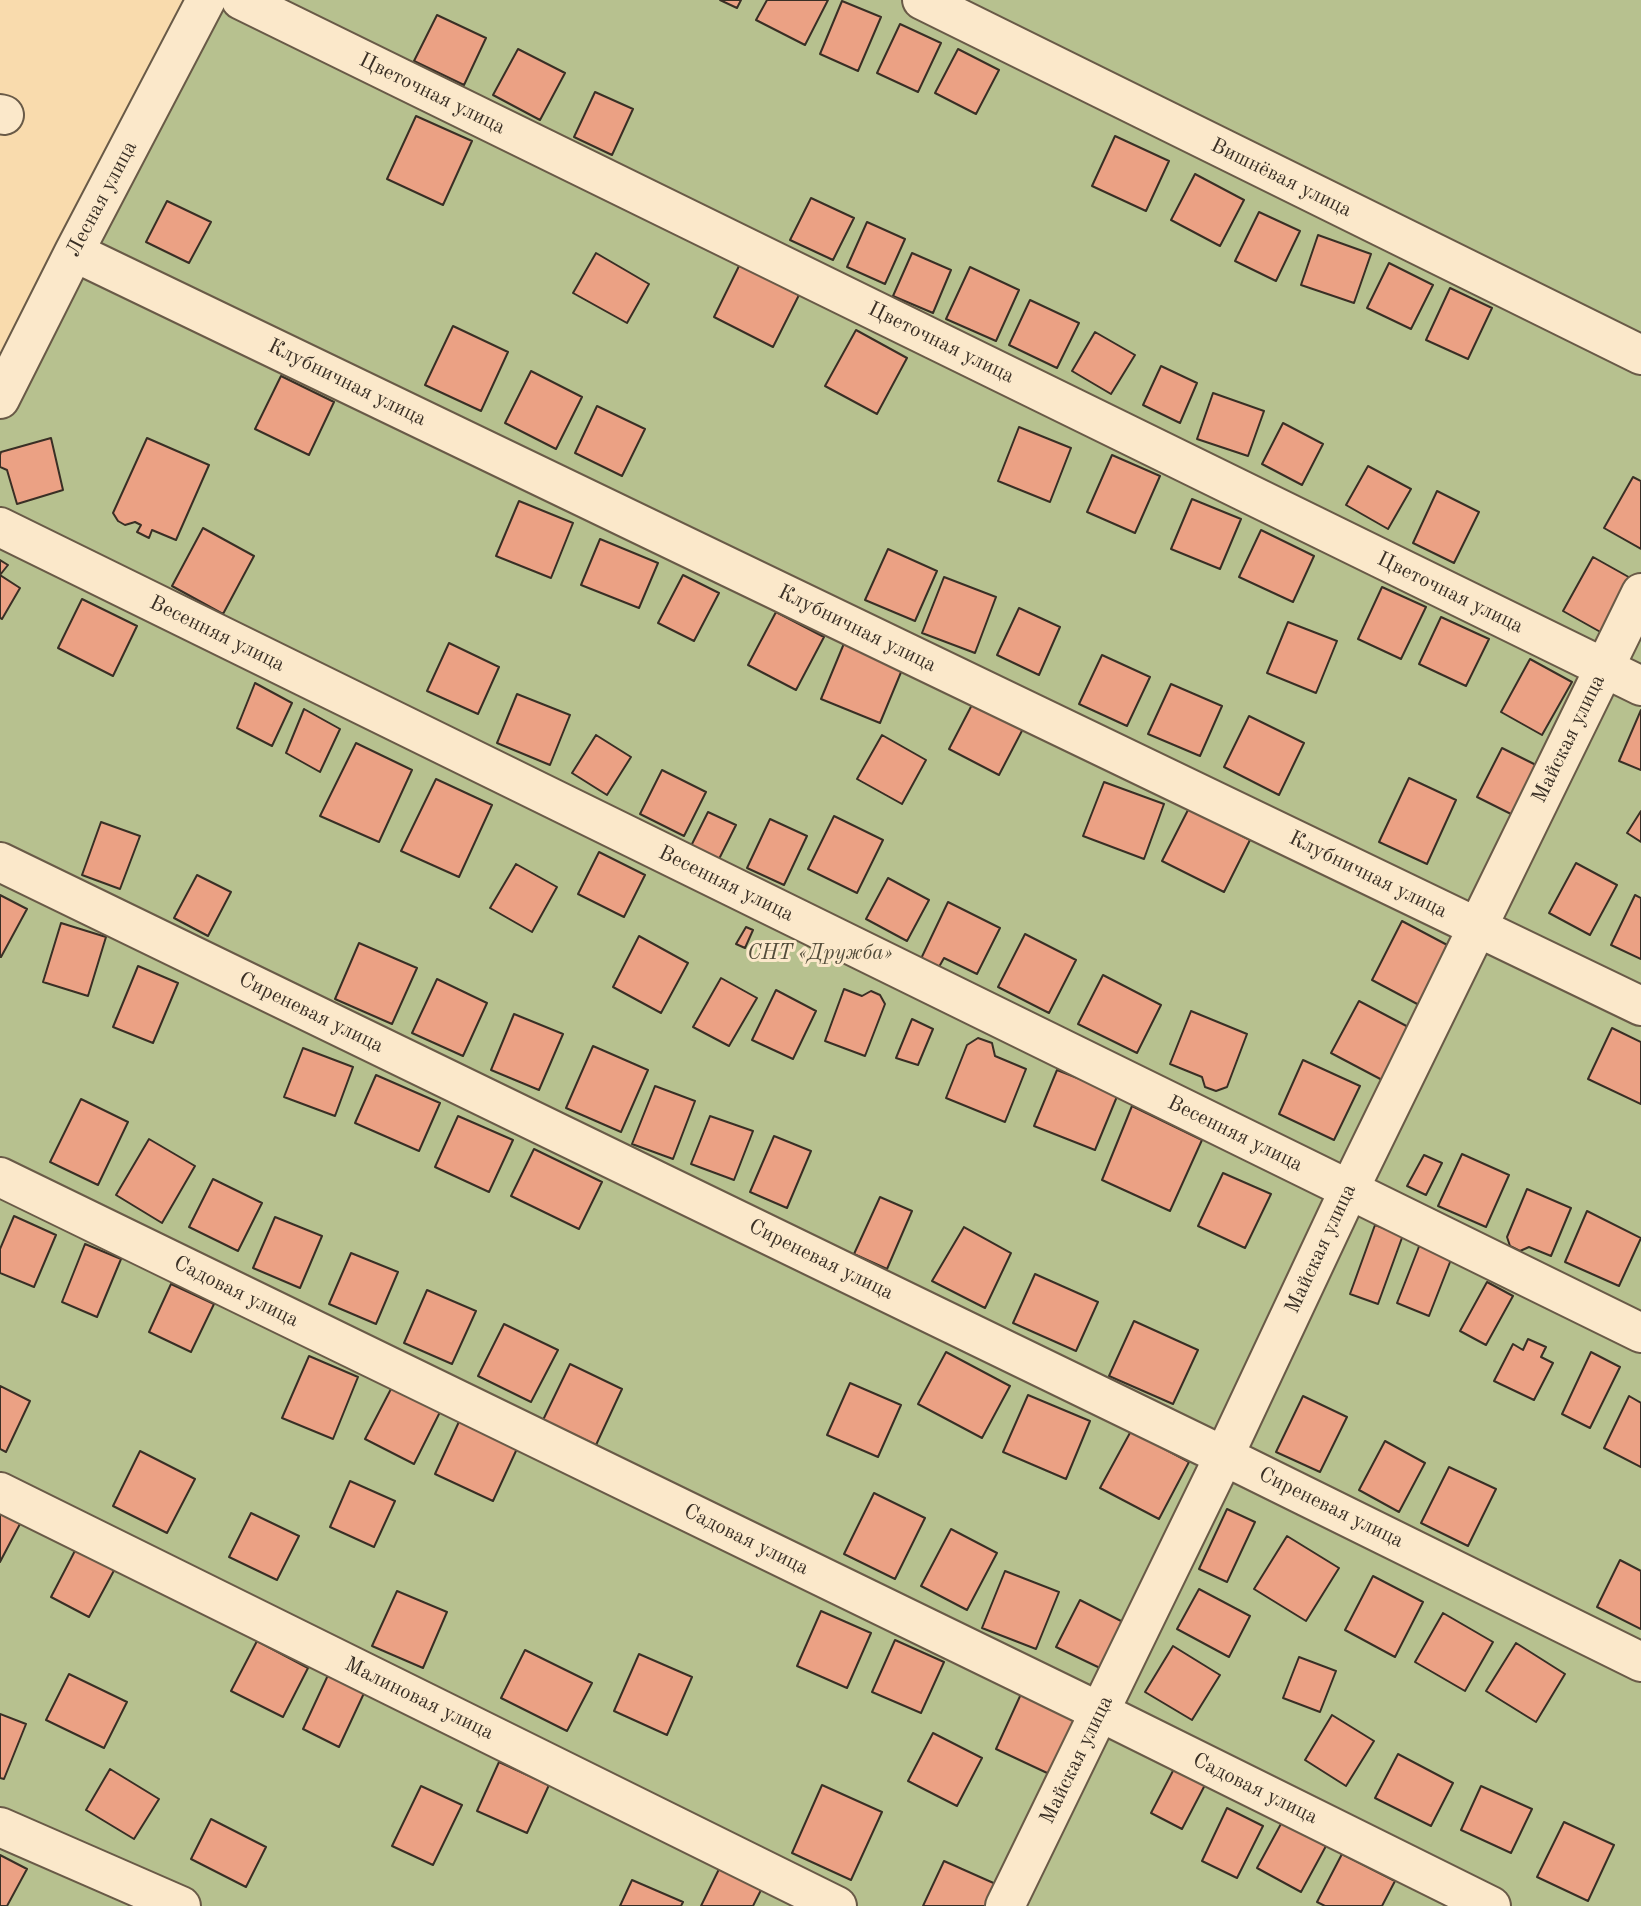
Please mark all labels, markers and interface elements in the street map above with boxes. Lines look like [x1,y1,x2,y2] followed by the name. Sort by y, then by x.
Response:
[355,48,509,140] street label: Цветочная улица
[1206,133,1356,223] street label: Вишнёвая улица
[61,137,143,261] street label: Лесная улица
[864,297,1018,389] street label: Цветочная улица
[264,334,430,432] street label: Клубничная улица
[1373,547,1527,639] street label: Цветочная улица
[774,580,940,678] street label: Клубничная улица
[145,590,289,678] street label: Весенняя улица
[1527,671,1611,807] street label: Майская улица
[1285,826,1451,924] street label: Клубничная улица
[654,840,798,928] street label: Весенняя улица
[747,940,893,966] park label: СНТ «Дружба»
[234,967,388,1059] street label: Сиреневая улица
[1163,1090,1307,1178] street label: Весенняя улица
[1280,1180,1362,1318] street label: Майская улица
[744,1214,898,1306] street label: Сиреневая улица
[169,1251,303,1333] street label: Садовая улица
[1254,1462,1408,1554] street label: Сиреневая улица
[679,1499,813,1581] street label: Садовая улица
[340,1652,498,1746] street label: Малиновая улица
[1035,1692,1119,1828] street label: Майская улица
[1188,1748,1322,1830] street label: Садовая улица

